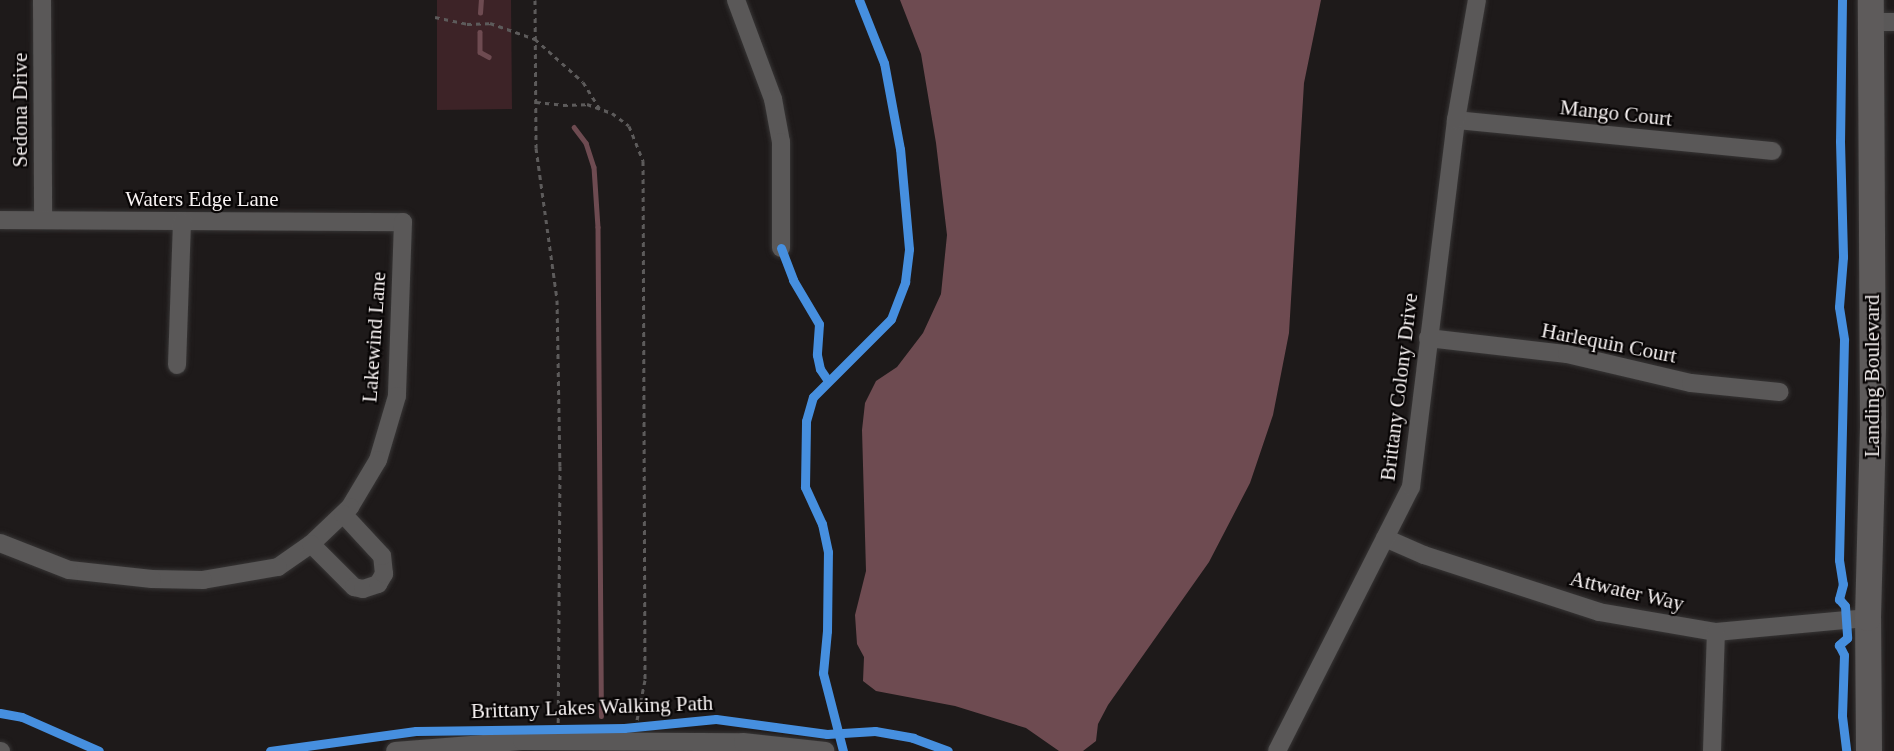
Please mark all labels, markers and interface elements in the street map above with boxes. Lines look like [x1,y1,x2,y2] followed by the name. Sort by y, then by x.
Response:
[7,53,33,167] street label: Sedona Drive
[1559,95,1673,131] street label: Mango Court
[125,186,279,212] street label: Waters Edge Lane
[357,271,391,403] street label: Lakewind Lane
[1375,292,1423,482] street label: Brittany Colony Drive
[1859,295,1885,457] street label: Landing Boulevard
[1539,318,1679,368] street label: Harlequin Court
[1567,566,1687,616] street label: Attwater Way
[470,690,714,724] street label: Brittany Lakes Walking Path

